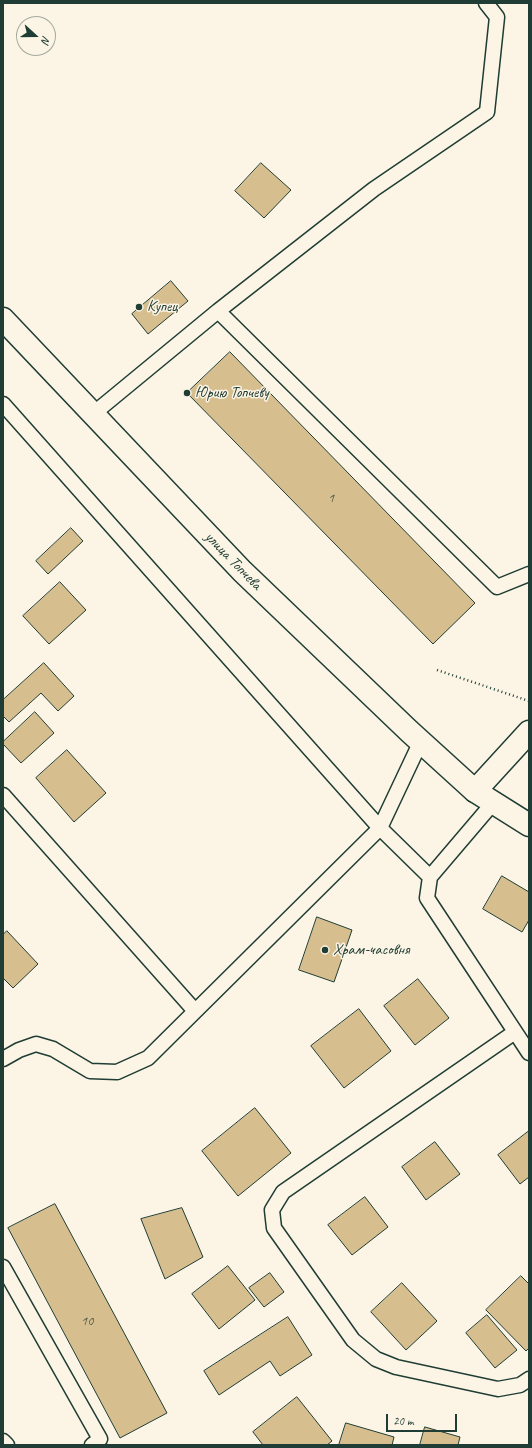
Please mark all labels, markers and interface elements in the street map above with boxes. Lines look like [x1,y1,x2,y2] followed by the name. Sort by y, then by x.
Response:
[16,16,56,56] north arrow
[39,34,54,46] text: N
[147,297,177,317] place label: Купец
[134,302,144,312] marker: Купец
[195,383,269,403] place label: Юрию Топчеву
[182,388,192,398] marker: Юрию Топчеву
[328,490,334,506] house number: 1
[200,528,266,594] street label: улица Топчева
[333,940,410,960] place label: Храм-часовня
[320,945,330,955] marker: Храм-часовня
[81,1313,93,1329] house number: 10
[388,1406,459,1432] scale bar
[393,1413,413,1429] text: 20 m

